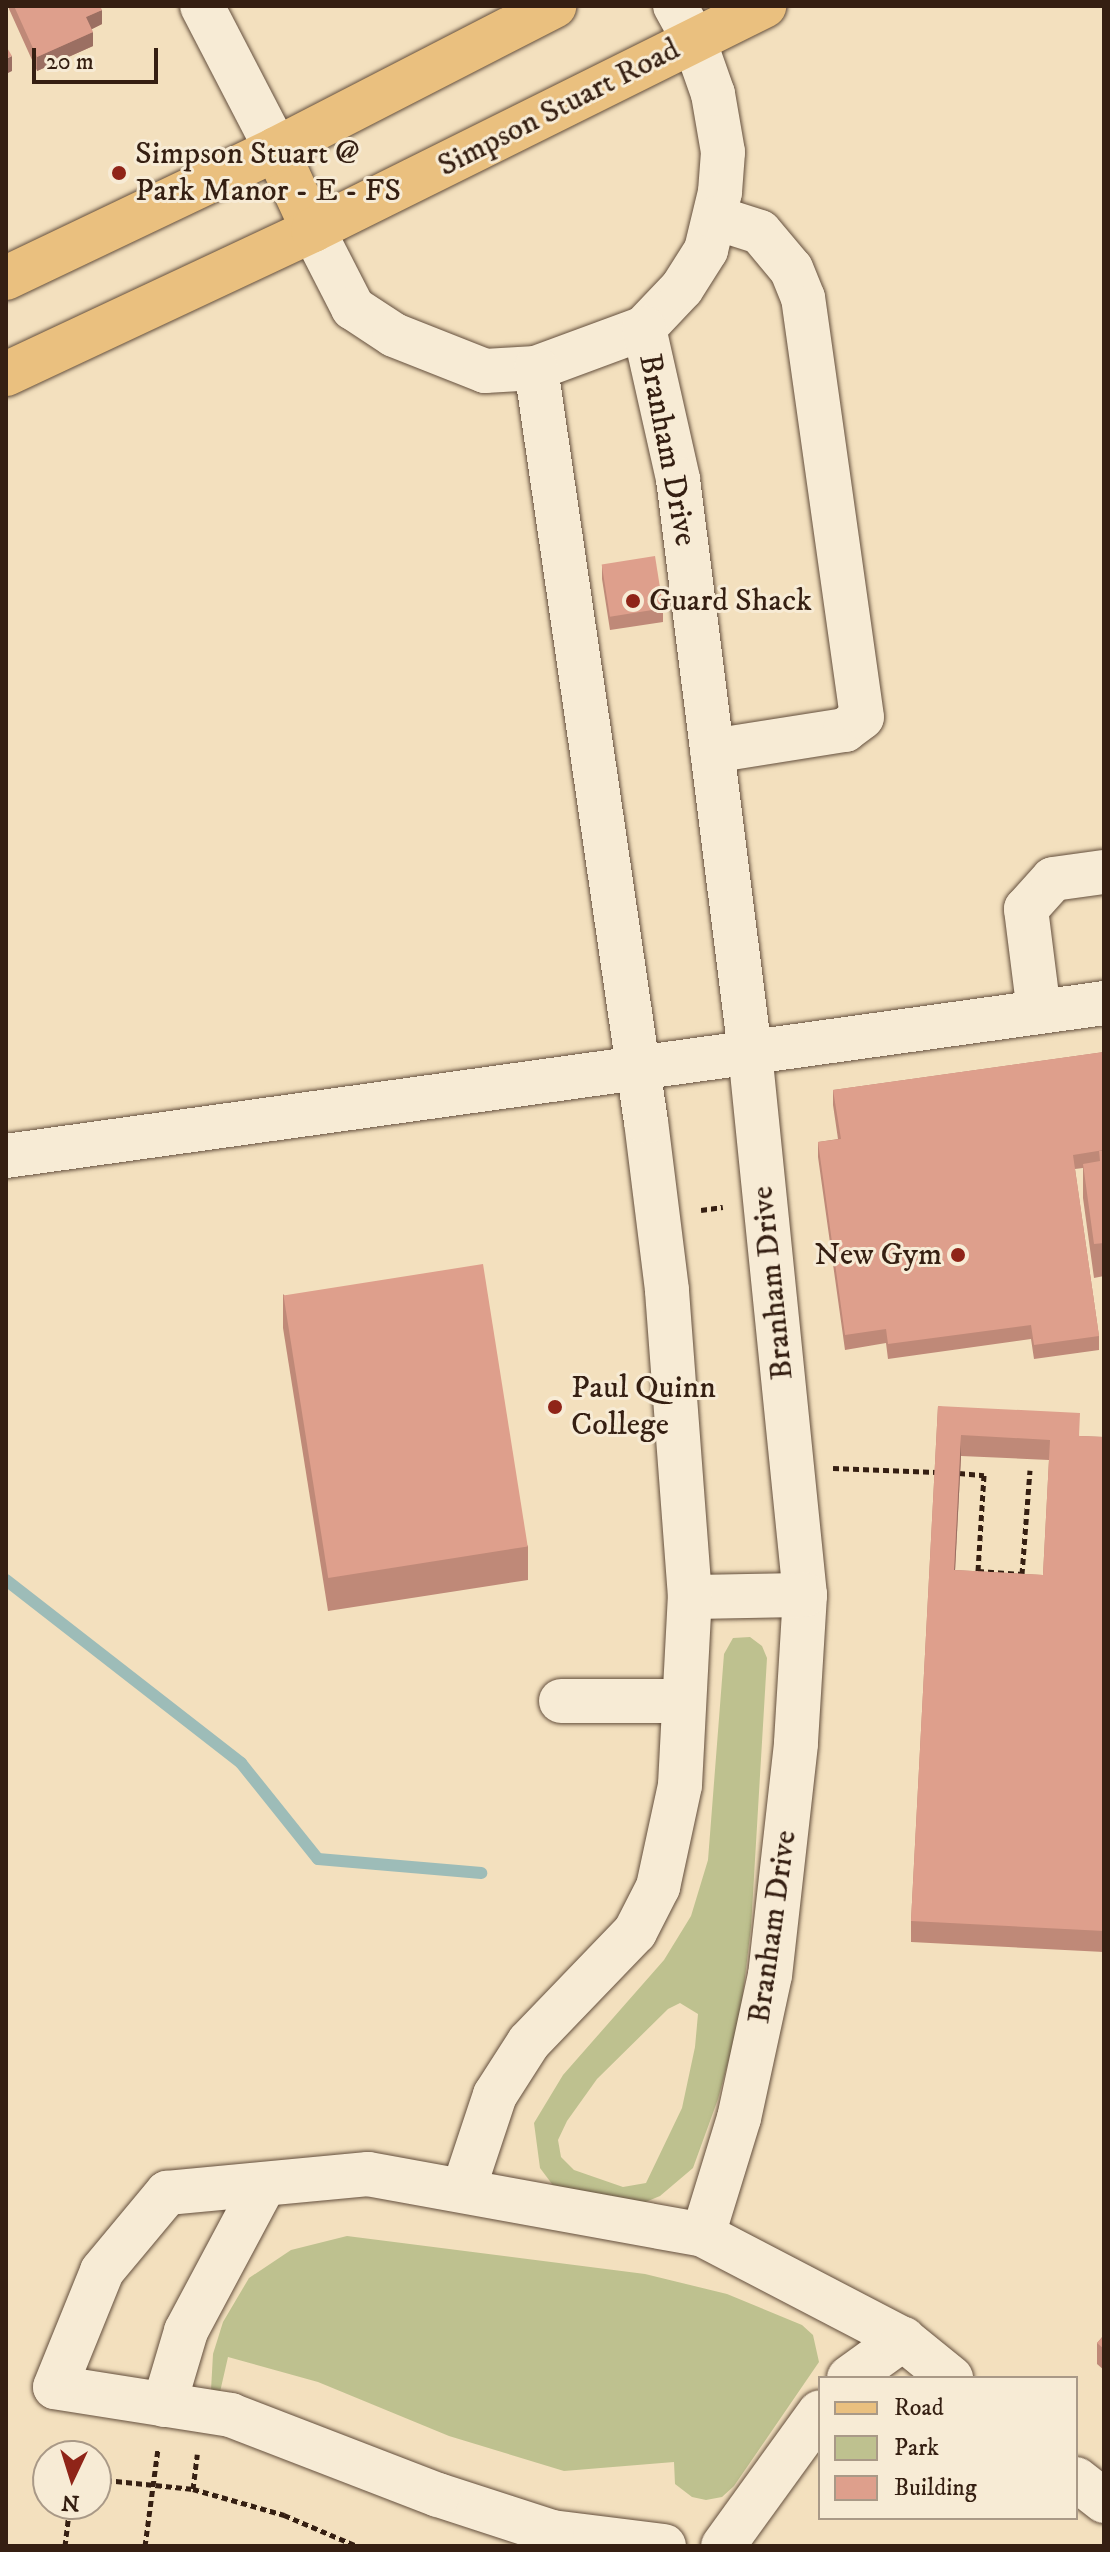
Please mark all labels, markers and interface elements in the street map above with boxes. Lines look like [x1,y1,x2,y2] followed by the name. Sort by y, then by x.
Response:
[432,30,686,186] street label: Simpson Stuart Road
[36,32,162,82] scale bar
[46,47,94,77] text: 20 m
[135,136,401,211] place label: Simpson Stuart @ Park Manor - E - FS
[110,164,128,182] marker: Simpson Stuart @ Park Manor - E - FS
[630,351,704,549] street label: Branham Drive
[649,582,812,620] place label: Guard Shack
[624,592,642,610] marker: Guard Shack
[744,1184,802,1382] street label: Branham Drive
[814,1236,942,1274] place label: New Gym
[949,1246,967,1264] marker: New Gym
[571,1370,716,1445] place label: Paul Quinn College
[546,1398,564,1416] marker: Paul Quinn College
[740,1828,806,2026] street label: Branham Drive
[818,2376,1078,2520] legend
[894,2393,944,2423] text: Road
[894,2433,939,2463] text: Park
[32,2440,112,2520] north arrow
[894,2473,977,2503] text: Building
[60,2488,80,2517] text: N

